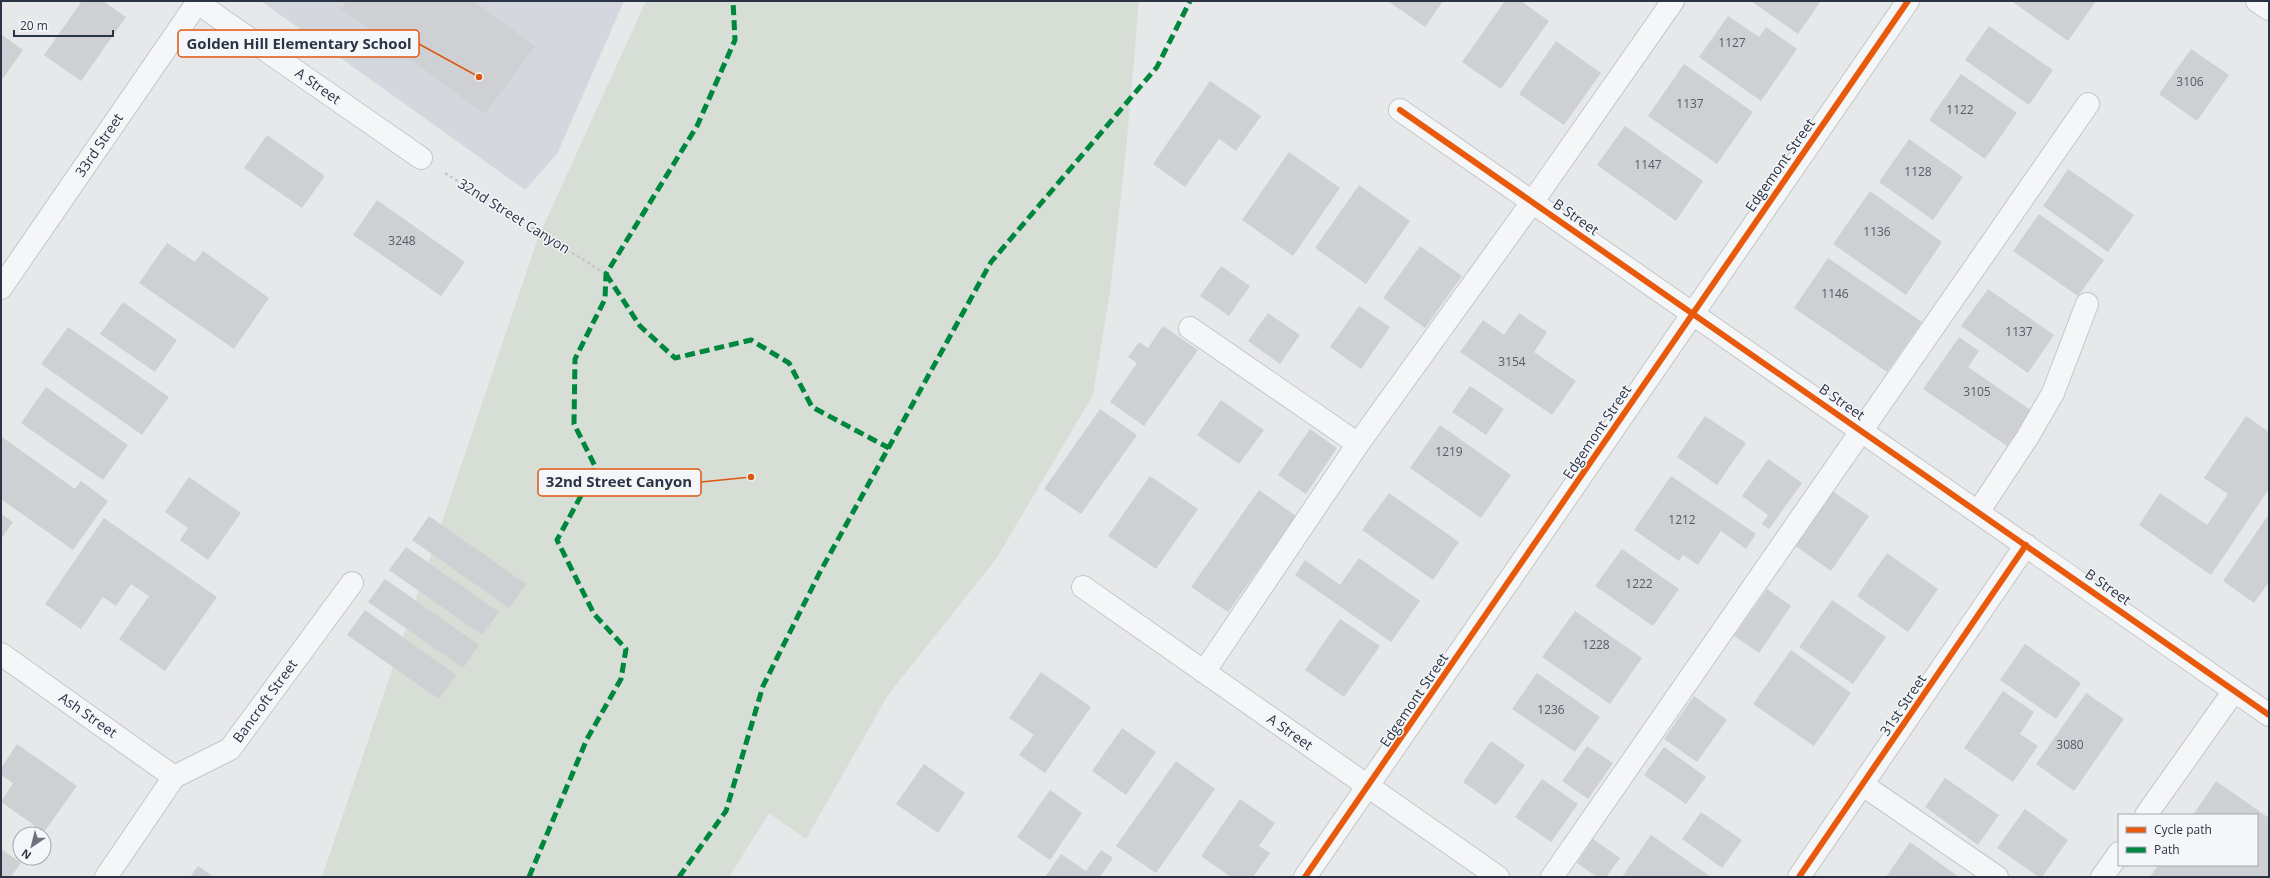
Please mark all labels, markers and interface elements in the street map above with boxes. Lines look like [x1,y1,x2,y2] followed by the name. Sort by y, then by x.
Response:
[14,12,113,38] scale bar
[20,17,48,34] text: 20 m
[178,30,419,57] callout: Golden Hill Elementary School
[186,33,412,53] text: Golden Hill Elementary School
[1718,34,1746,51] house number: 1127
[292,63,345,108] street label: A Street
[2176,73,2204,90] house number: 3106
[1676,95,1704,112] house number: 1137
[1946,101,1974,118] house number: 1122
[70,109,127,180] street label: 33rd Street
[1740,114,1819,215] street label: Edgemont Street
[1634,156,1662,173] house number: 1147
[1904,163,1932,180] house number: 1128
[455,173,574,258] street label: 32nd Street Canyon
[1550,194,1603,239] street label: B Street
[1863,223,1891,240] house number: 1136
[388,232,416,249] house number: 3248
[1821,285,1849,302] house number: 1146
[2005,323,2033,340] house number: 1137
[1498,353,1526,370] house number: 3154
[1816,379,1869,424] street label: B Street
[1558,381,1635,482] street label: Edgemont Street
[1963,383,1991,400] house number: 3105
[1435,443,1463,460] house number: 1219
[538,469,701,496] callout: 32nd Street Canyon
[546,471,692,491] text: 32nd Street Canyon
[1668,511,1696,528] house number: 1212
[2082,564,2135,609] street label: B Street
[1625,575,1653,592] house number: 1222
[1582,636,1610,653] house number: 1228
[1375,649,1452,750] street label: Edgemont Street
[228,655,301,746] street label: Bancroft Street
[1875,670,1930,739] street label: 31st Street
[55,688,121,742] street label: Ash Street
[1537,701,1565,718] house number: 1236
[1264,709,1317,754] street label: A Street
[2056,736,2084,753] house number: 3080
[2118,814,2258,866] legend
[2154,821,2212,838] text: Cycle path
[12,826,52,866] north arrow
[2154,841,2180,858] text: Path
[18,846,34,863] text: N

